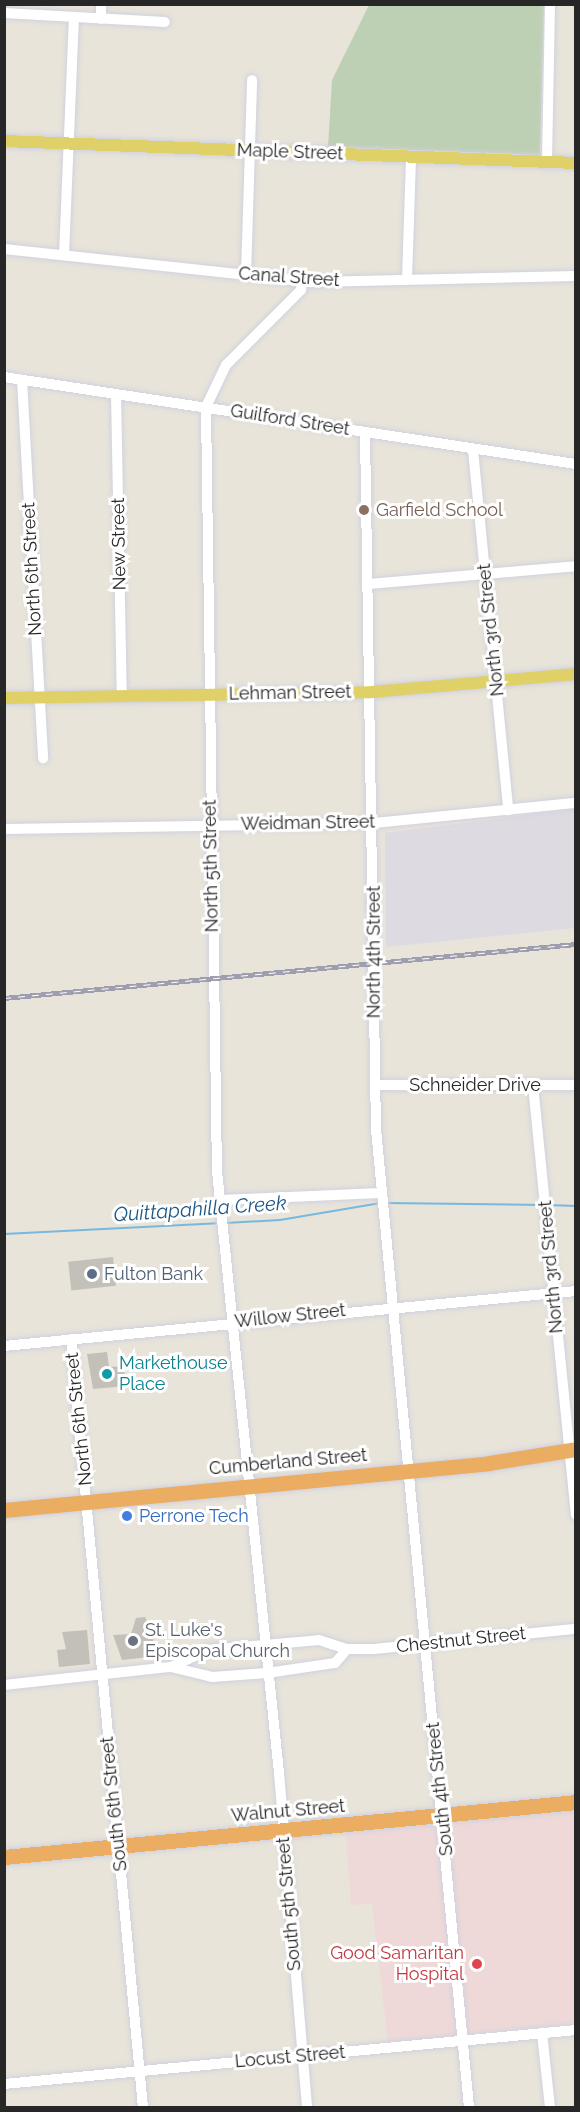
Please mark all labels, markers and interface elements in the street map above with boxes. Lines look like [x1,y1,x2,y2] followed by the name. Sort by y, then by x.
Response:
[236,139,344,165] street label: Maple Street
[237,263,341,291] street label: Canal Street
[229,400,351,440] street label: Guilford Street
[107,497,131,591] street label: New Street
[376,499,503,521] place label: Garfield School
[18,502,46,636] street label: North 6th Street
[357,503,371,517] marker: Garfield School
[473,563,509,697] street label: North 3rd Street
[228,681,352,705] street label: Lehman Street
[199,799,223,933] street label: North 5th Street
[240,811,376,835] street label: Weidman Street
[363,886,385,1018] street label: North 4th Street
[409,1074,541,1096] street label: Schneider Drive
[113,1191,287,1227] water label: Quittapahilla Creek
[534,1200,568,1334] street label: North 3rd Street
[104,1263,203,1285] place label: Fulton Bank
[85,1267,99,1281] marker: Fulton Bank
[233,1299,347,1333] street label: Willow Street
[61,1351,97,1487] street label: North 6th Street
[119,1353,228,1396] place label: Markethouse Place
[100,1367,114,1381] marker: Markethouse Place
[208,1444,368,1480] street label: Cumberland Street
[139,1505,249,1527] place label: Perrone Tech
[120,1509,134,1523] marker: Perrone Tech
[145,1620,290,1662] place label: St. Luke's Episcopal Church
[395,1622,527,1658] street label: Chestnut Street
[126,1634,140,1648] marker: St. Luke's Episcopal Church
[422,1721,458,1857] street label: South 4th Street
[96,1736,132,1872] street label: South 6th Street
[230,1795,346,1827] street label: Walnut Street
[272,1836,306,1972] street label: South 5th Street
[330,1943,464,1986] place label: Good Samaritan Hospital
[468,1955,486,1973] marker: Good Samaritan Hospital
[234,2041,346,2073] street label: Locust Street

